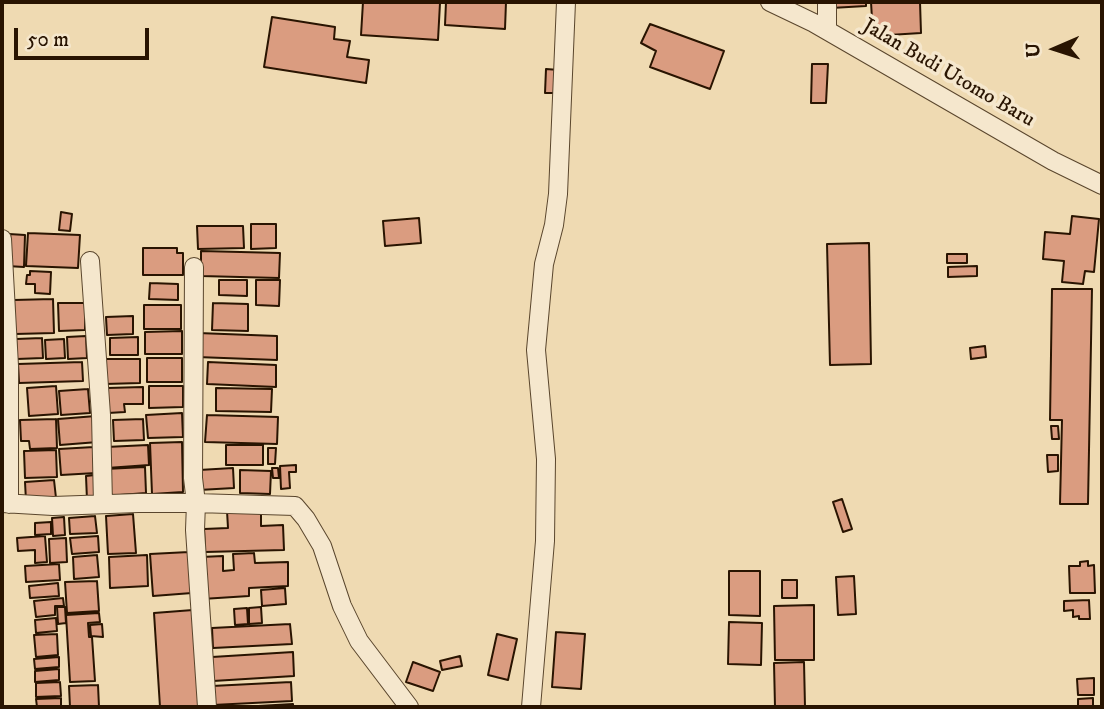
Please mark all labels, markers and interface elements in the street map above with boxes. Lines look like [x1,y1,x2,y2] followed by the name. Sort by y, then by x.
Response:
[18,14,152,58] scale bar
[857,14,1039,134] street label: Jalan Budi Utomo Baru
[1020,14,1090,84] north arrow
[27,27,69,53] text: 50 m

